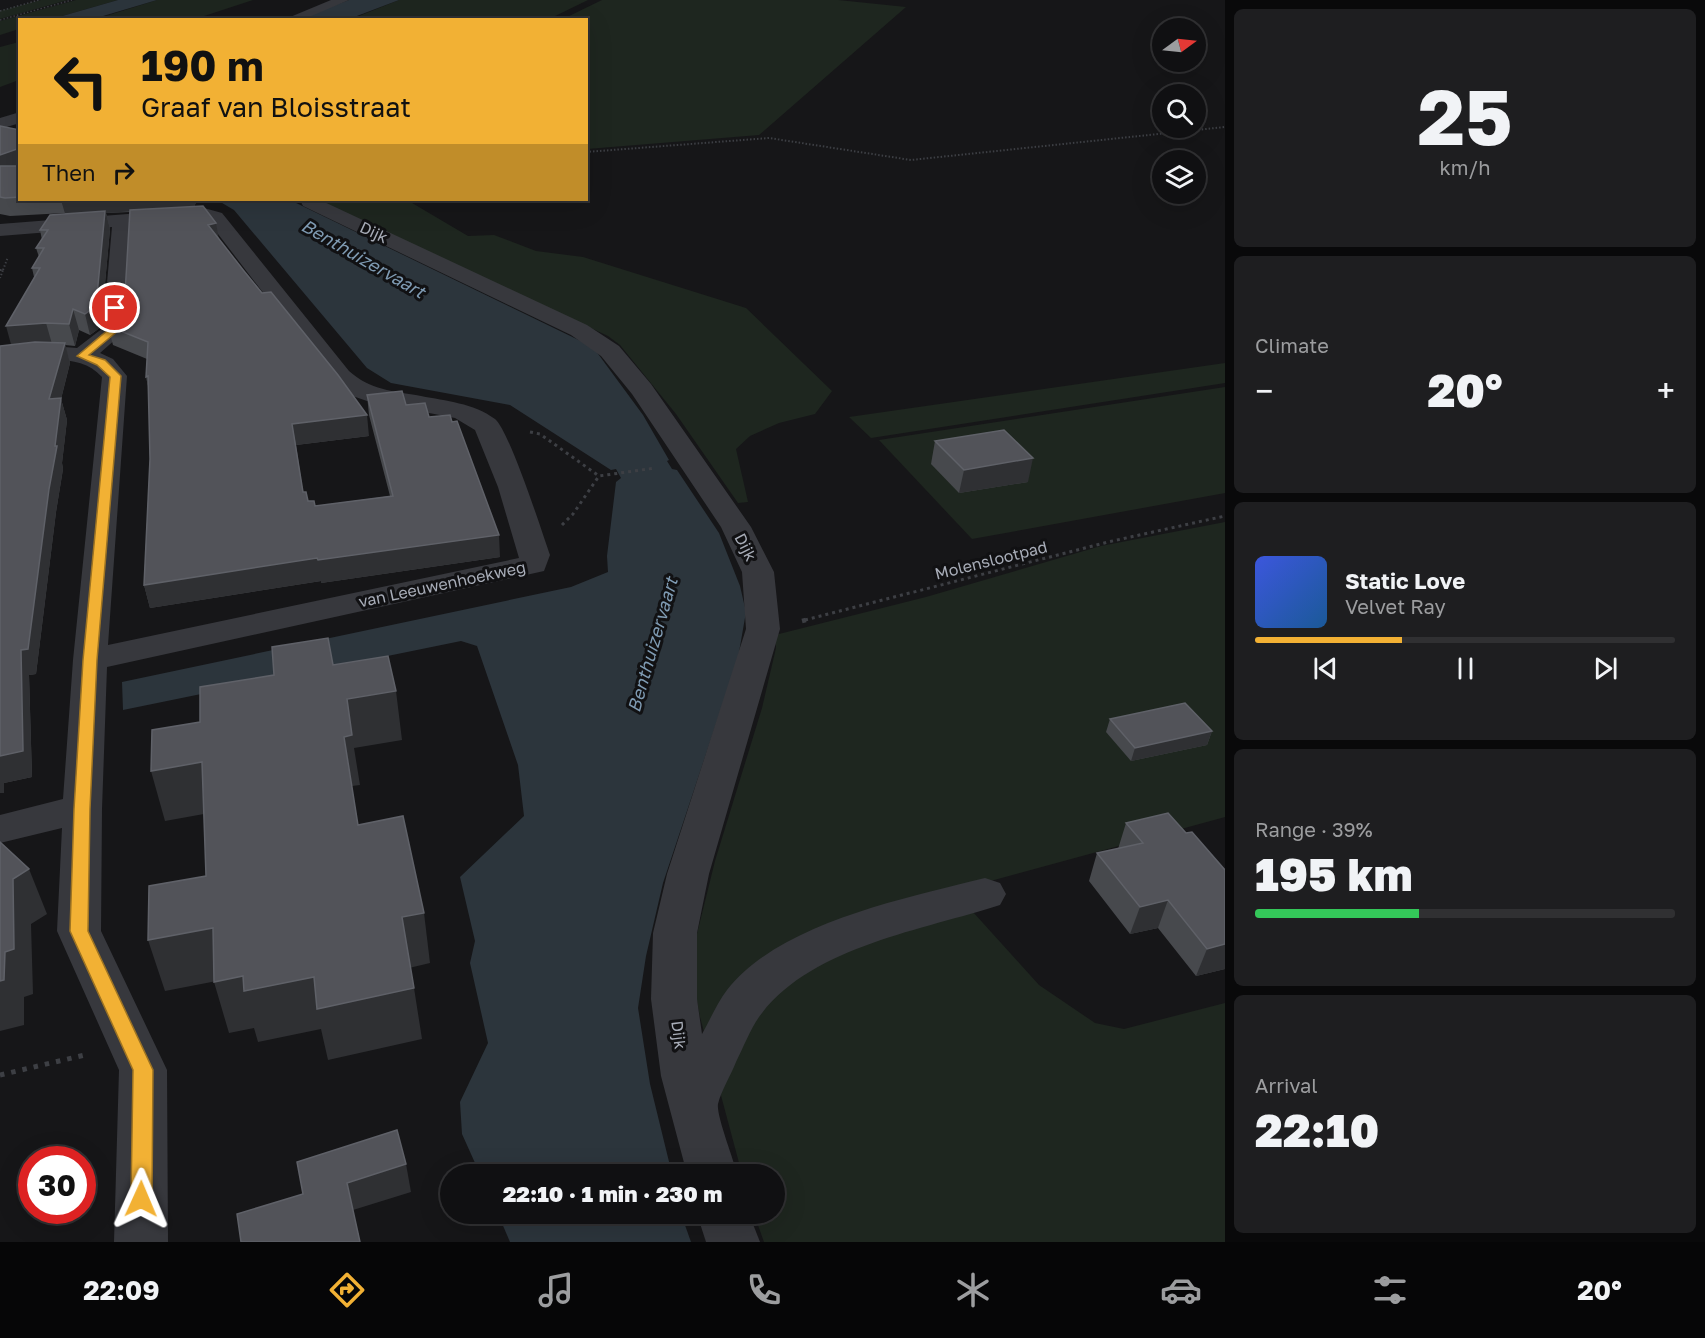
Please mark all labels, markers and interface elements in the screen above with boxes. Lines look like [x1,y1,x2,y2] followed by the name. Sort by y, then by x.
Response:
[1152,18,1206,72] north arrow
[1152,18,1206,204] map controls
[141,40,264,90] text: 190 m
[42,42,120,120] icon: left
[1417,69,1513,162] text: 25
[1152,84,1206,138] button: search
[141,91,411,123] text: Graaf van Bloisstraat
[1152,150,1206,204] button: layers
[1440,155,1490,179] text: km/h
[107,156,140,189] icon: right
[42,159,95,186] text: Then
[298,214,431,303] water label: Benthuizervaart
[357,217,391,247] street label: Dijk
[89,282,140,333] pin
[98,291,131,324] icon: arrive
[1255,333,1329,357] text: Climate
[1427,363,1503,417] text: 20°
[1255,371,1273,410] text: −
[1657,371,1675,410] text: +
[731,530,761,564] street label: Dijk
[933,536,1049,584] street label: Molenslootpad
[357,557,527,611] street label: van Leeuwenhoekweg
[1345,567,1465,594] text: Static Love
[622,573,682,715] water label: Benthuizervaart
[1345,594,1446,618] text: Velvet Ray
[1309,652,1342,685] icon: previous
[1449,652,1482,685] icon: pause
[1589,652,1622,685] icon: next
[1255,817,1373,841] text: Range · 39%
[1255,847,1413,901] text: 195 km
[667,1019,691,1051] street label: Dijk
[1255,1073,1318,1097] text: Arrival
[1255,1103,1379,1157] text: 22:10
[18,1146,96,1224] speed limit sign: 30
[109,1167,173,1231] position arrow
[503,1180,722,1207] text: 22:10 · 1 min · 230 m
[326,1269,368,1311] icon: directions
[535,1269,577,1311] icon: music
[743,1269,785,1311] icon: phone
[952,1269,994,1311] icon: climate
[1160,1269,1202,1311] icon: car
[1369,1269,1411,1311] icon: filters
[83,1274,160,1306] text: 22:09
[1577,1274,1622,1306] text: 20°

